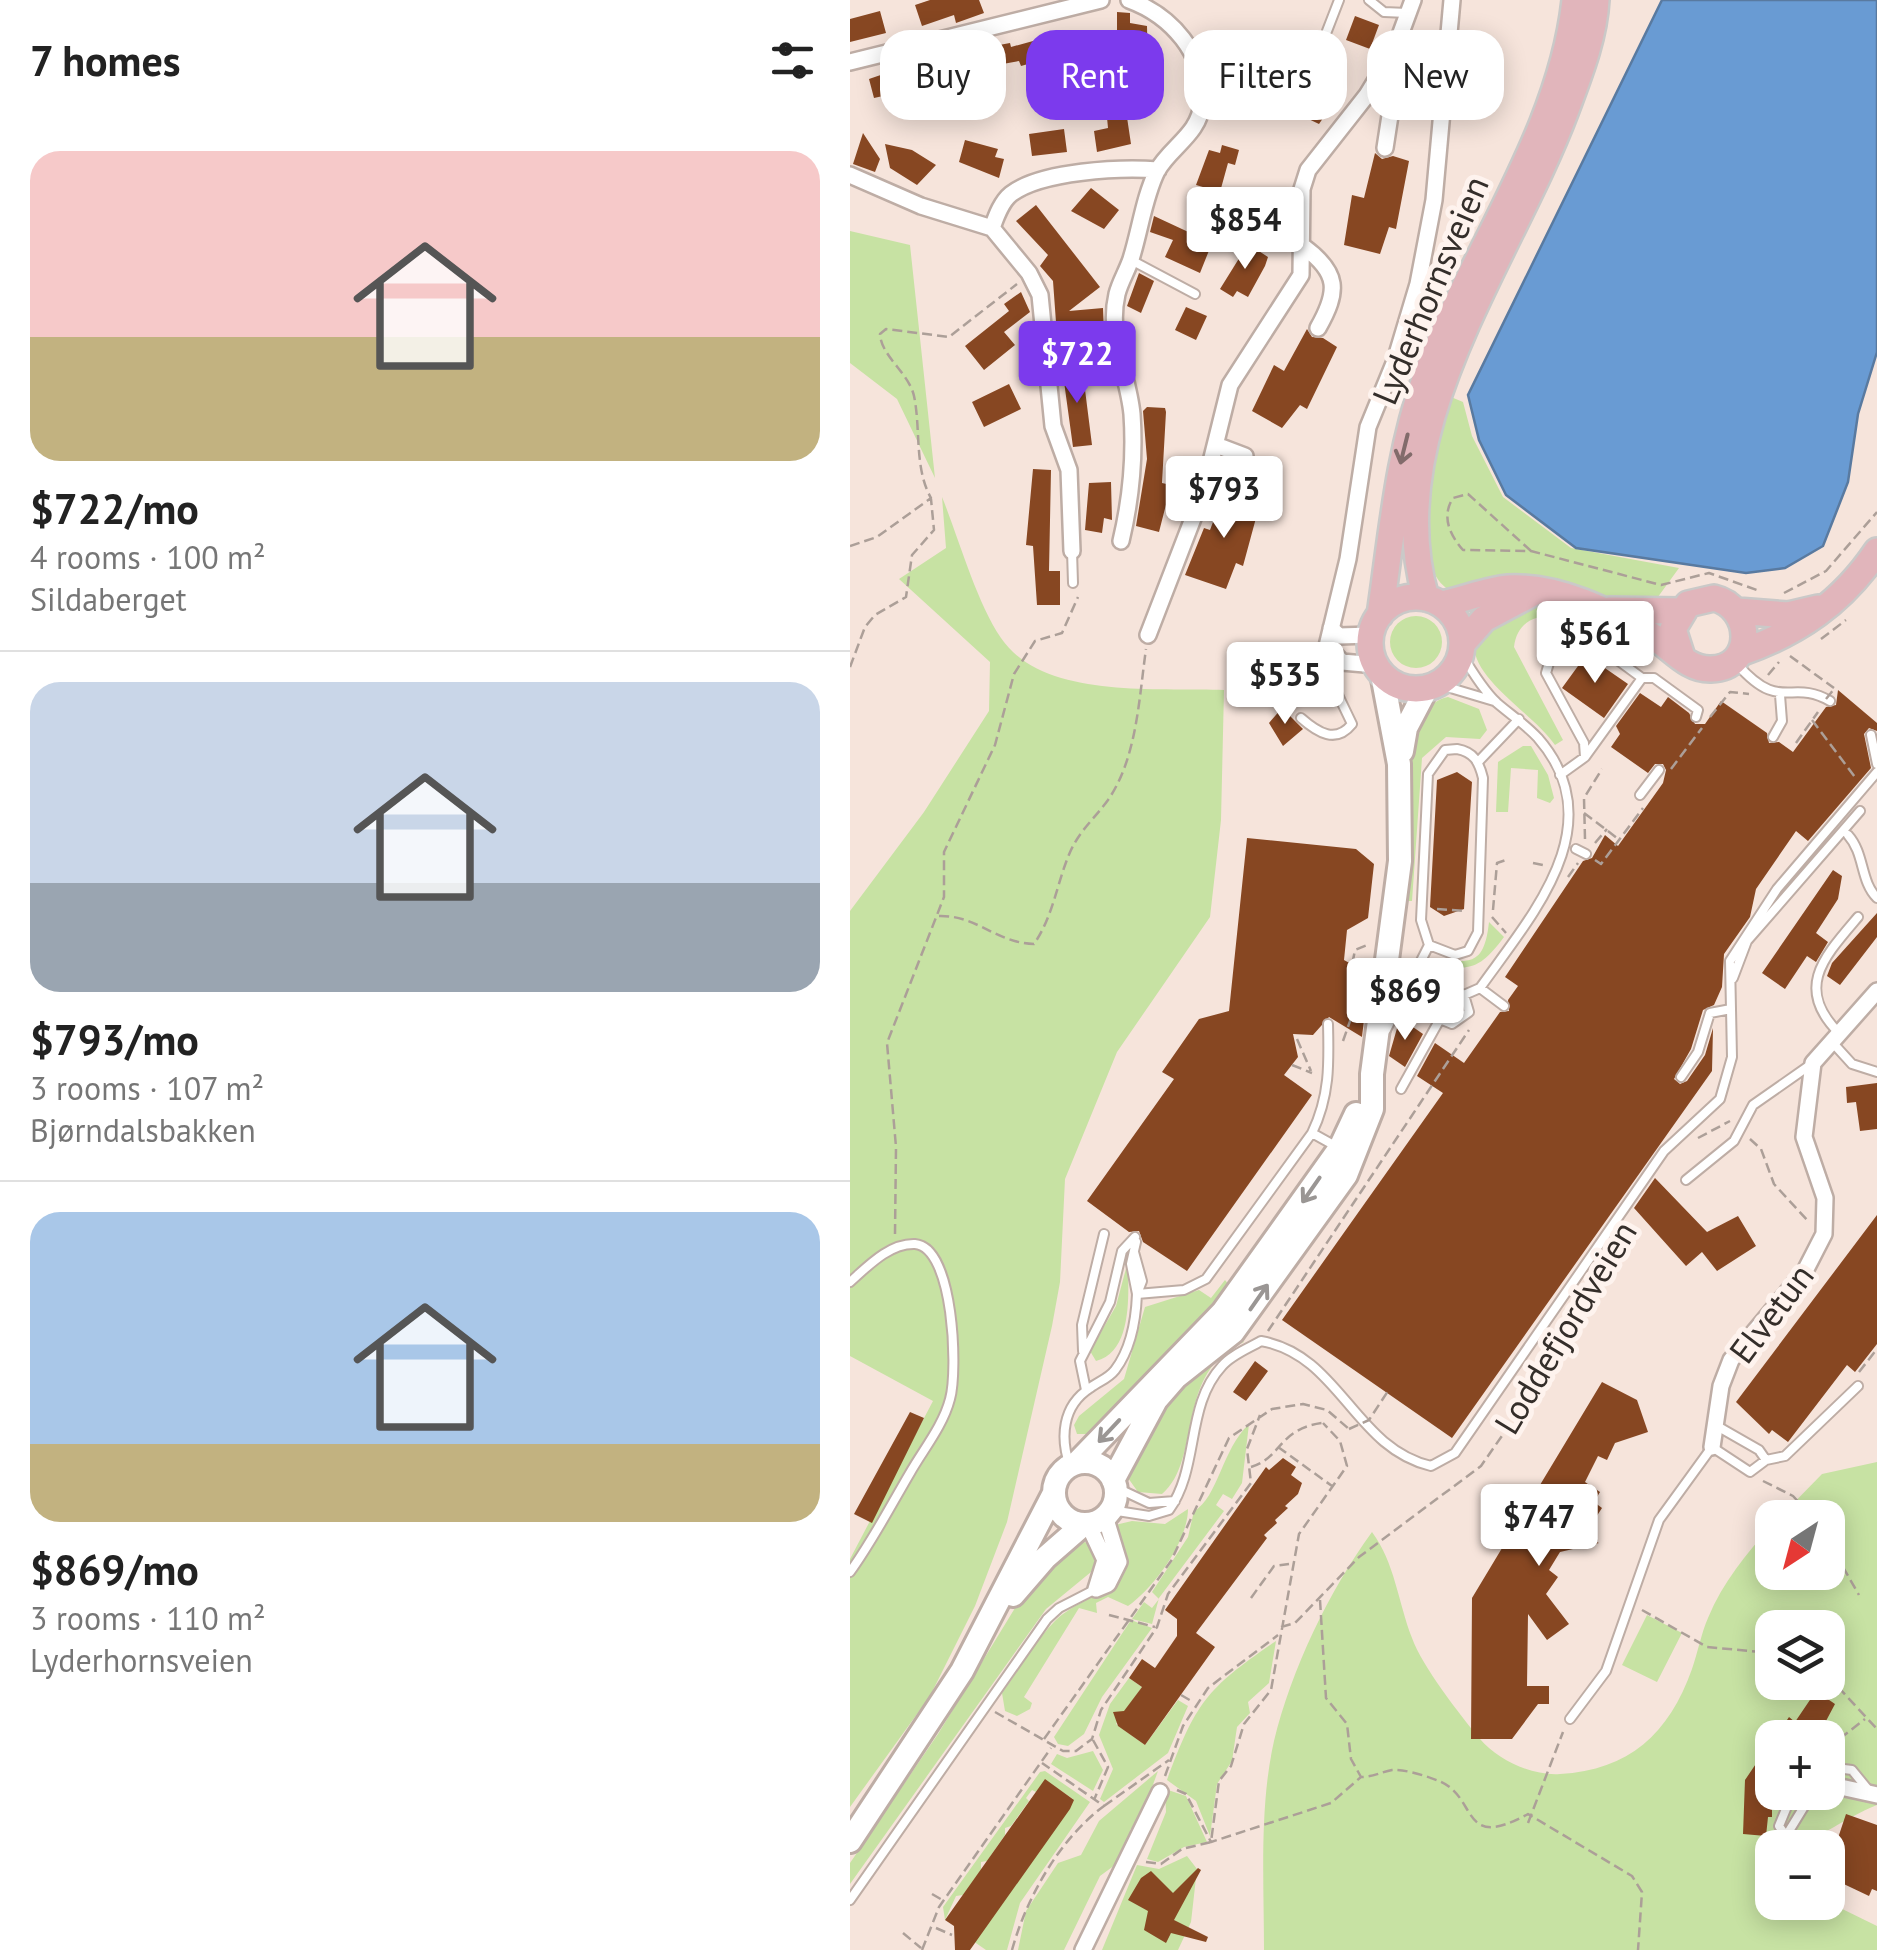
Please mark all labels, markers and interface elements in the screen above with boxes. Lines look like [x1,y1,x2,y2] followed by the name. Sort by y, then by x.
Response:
[880,30,1006,120] chip: Buy
[1026,30,1164,120] chip: Rent
[1184,30,1347,120] chip: Filters
[1367,30,1504,120] chip: New
[30,33,181,88] text: 7 homes
[765,33,820,88] icon: filters
[1361,169,1499,411] street label: Lyderhornsveien
[1186,187,1304,272] pin: $854
[1209,198,1281,240] text: $854
[335,216,515,396] icon: home
[1018,321,1136,406] pin: $722
[1041,332,1113,374] text: $722
[1394,432,1412,464] one-way arrow
[1165,456,1283,541] pin: $793
[1188,467,1260,509] text: $793
[30,481,199,536] text: $722/mo
[30,536,266,578] text: 4 rooms · 100 m²
[30,578,187,620] text: Sildaberget
[1536,601,1654,686] pin: $561
[1559,612,1631,654] text: $561
[1226,642,1344,727] pin: $535
[1249,653,1321,695] text: $535
[335,747,515,927] icon: home
[1346,958,1464,1043] pin: $869
[1369,969,1441,1011] text: $869
[30,1012,199,1067] text: $793/mo
[30,1067,264,1109] text: 3 rooms · 107 m²
[30,1109,256,1151] text: Bjørndalsbakken
[1301,1175,1322,1203] one-way arrow
[1483,1212,1647,1442] street label: Loddefjordveien
[1719,1254,1823,1372] street label: Elvetun
[335,1277,515,1457] icon: home
[1248,1284,1269,1312] one-way arrow
[1098,1418,1121,1443] one-way arrow
[1480,1484,1598,1569] pin: $747
[1503,1495,1575,1537] text: $747
[1755,1500,1845,1590] north arrow
[1755,1500,1845,1920] map controls
[30,1542,199,1597] text: $869/mo
[30,1597,266,1639] text: 3 rooms · 110 m²
[1755,1610,1845,1700] button: layers
[30,1639,253,1681] text: Lyderhornsveien
[1755,1720,1845,1810] button: +
[1755,1830,1845,1920] button: −

